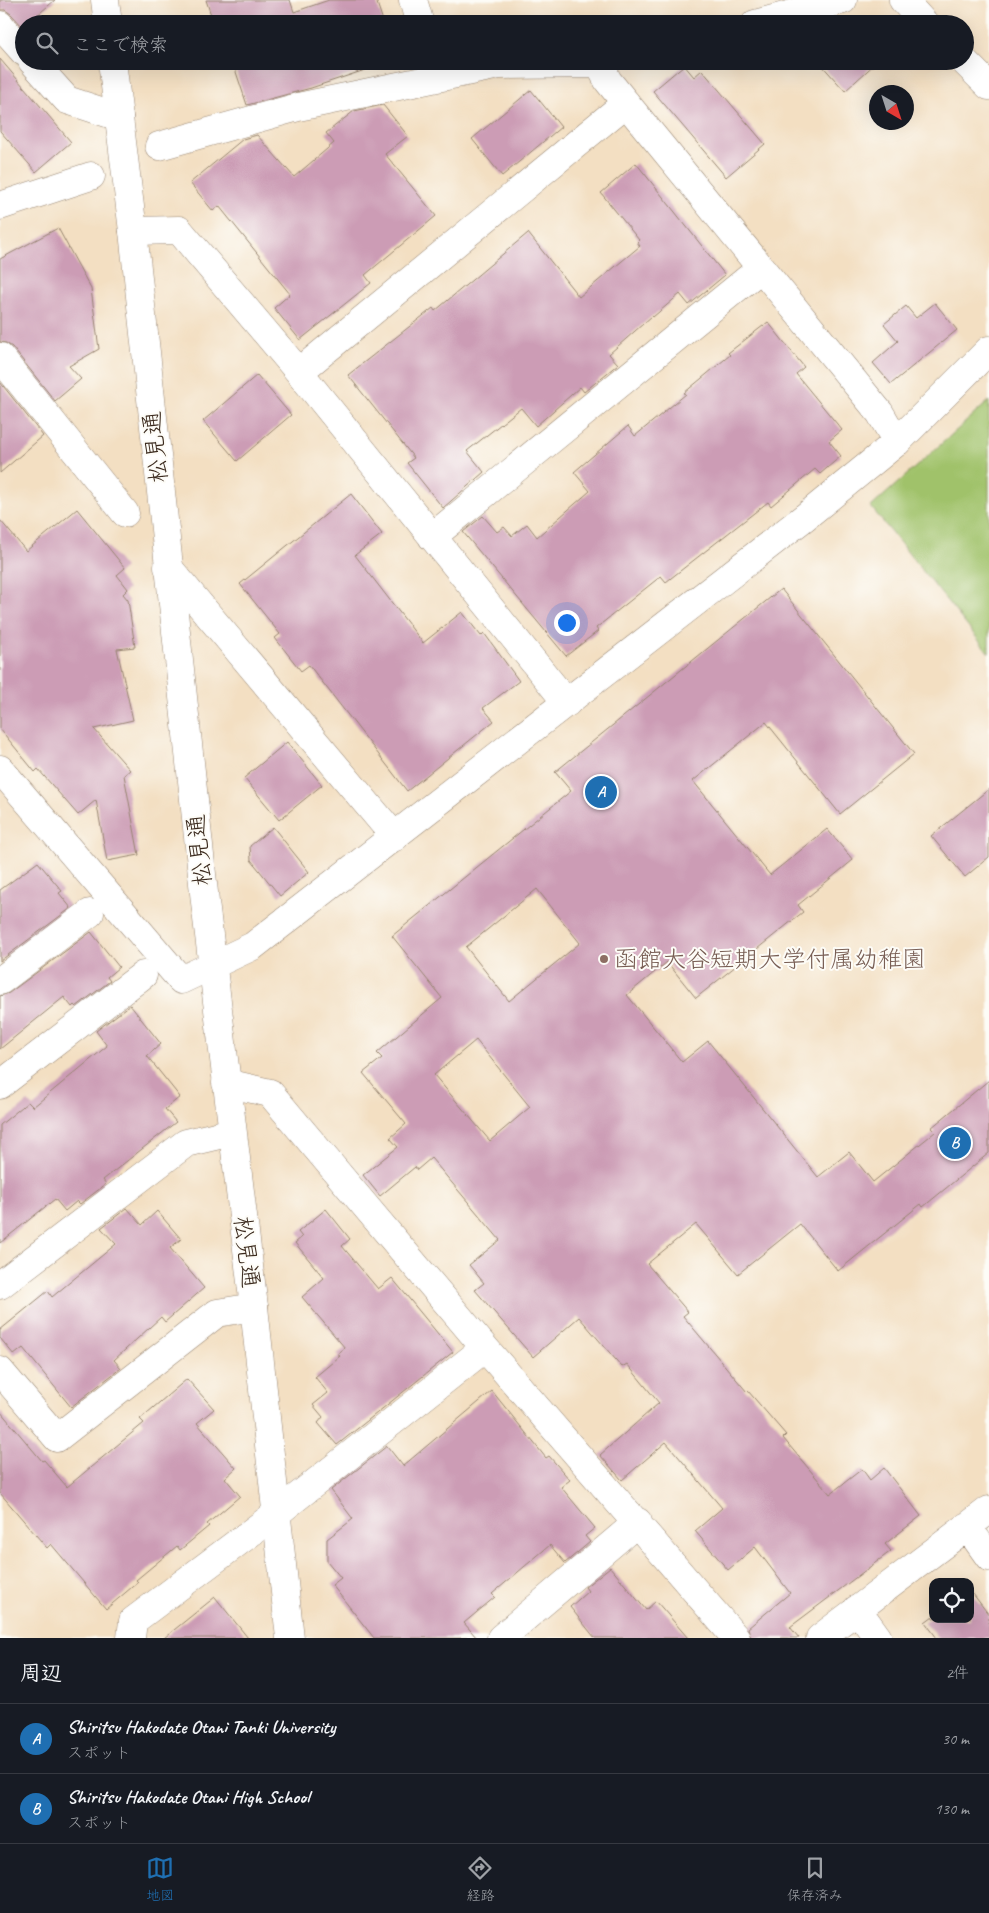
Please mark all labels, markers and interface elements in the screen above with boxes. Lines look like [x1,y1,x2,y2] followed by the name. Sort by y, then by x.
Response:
[15,15,974,70] search box
[33,29,61,57] icon: search
[73,33,168,57] text: ここで検索
[869,85,914,130] north arrow
[136,410,174,484] street label: 松見通
[554,610,580,636] your location
[585,773,617,811] pin: A
[180,813,218,887] street label: 松見通
[614,944,926,974] place label: 函館大谷短期大学付属幼稚園
[598,953,610,965] marker: 函館大谷短期大学付属幼稚園
[939,1124,971,1162] pin: B
[228,1214,266,1290] street label: 松見通
[929,1578,974,1623] map controls
[929,1578,974,1623] button: locate
[20,1660,62,1686] text: 周辺
[946,1663,969,1683] text: 2件
[67,1715,335,1739] text: Shiritsu Hakodate Otani Tanki University
[32,1729,40,1749] text: A
[942,1729,969,1749] text: 30 m
[67,1743,131,1763] text: スポット
[67,1785,309,1809] text: Shiritsu Hakodate Otani High School
[32,1799,40,1819] text: B
[935,1799,969,1819] text: 130 m
[67,1813,131,1833] text: スポット
[146,1854,174,1904] tab: 地図
[466,1854,494,1904] tab: 経路
[787,1854,843,1904] tab: 保存済み

